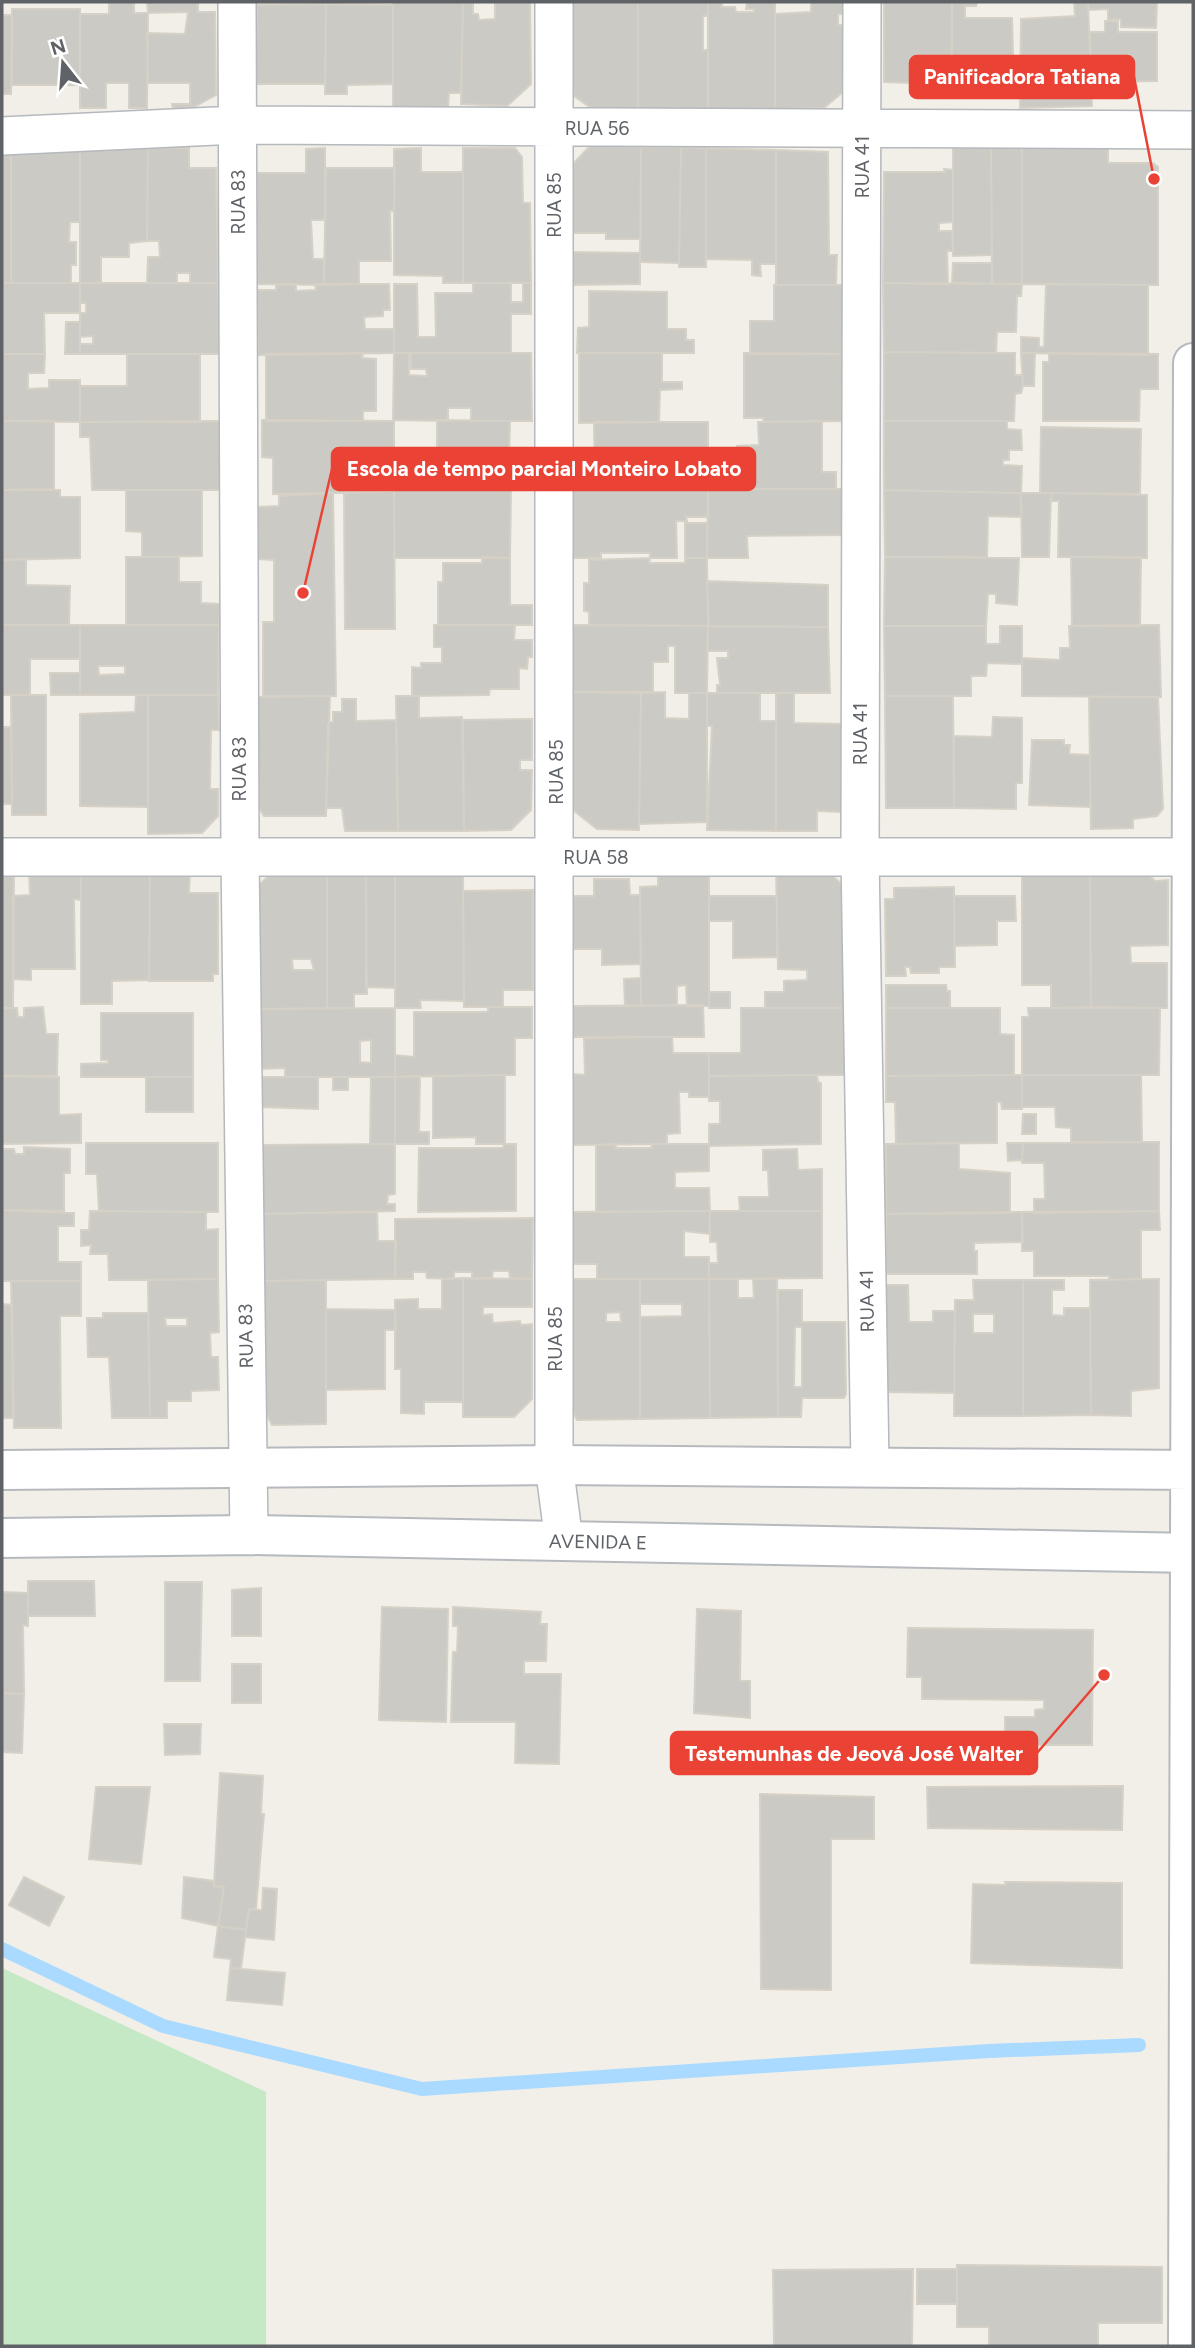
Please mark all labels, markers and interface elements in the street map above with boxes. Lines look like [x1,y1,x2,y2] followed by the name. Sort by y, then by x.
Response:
[28,28,98,98] north arrow
[48,34,69,60] text: N
[910,56,1134,98] callout: Panificadora Tatiana
[924,64,1120,89] text: Panificadora Tatiana
[565,117,630,140] street label: RUA 56
[851,136,874,198] street label: RUA 41
[227,170,250,234] street label: RUA 83
[543,172,566,238] street label: RUA 85
[332,448,755,490] callout: Escola de tempo parcial Monteiro Lobato
[347,456,741,481] text: Escola de tempo parcial Monteiro Lobato
[849,703,872,765] street label: RUA 41
[228,737,251,801] street label: RUA 83
[545,739,568,805] street label: RUA 85
[563,846,629,869] street label: RUA 58
[855,1270,879,1332] street label: RUA 41
[234,1303,258,1369] street label: RUA 83
[544,1306,567,1372] street label: RUA 85
[549,1530,647,1554] street label: AVENIDA E
[671,1732,1037,1774] callout: Testemunhas de Jeová José Walter
[685,1741,1023,1766] text: Testemunhas de Jeová José Walter

